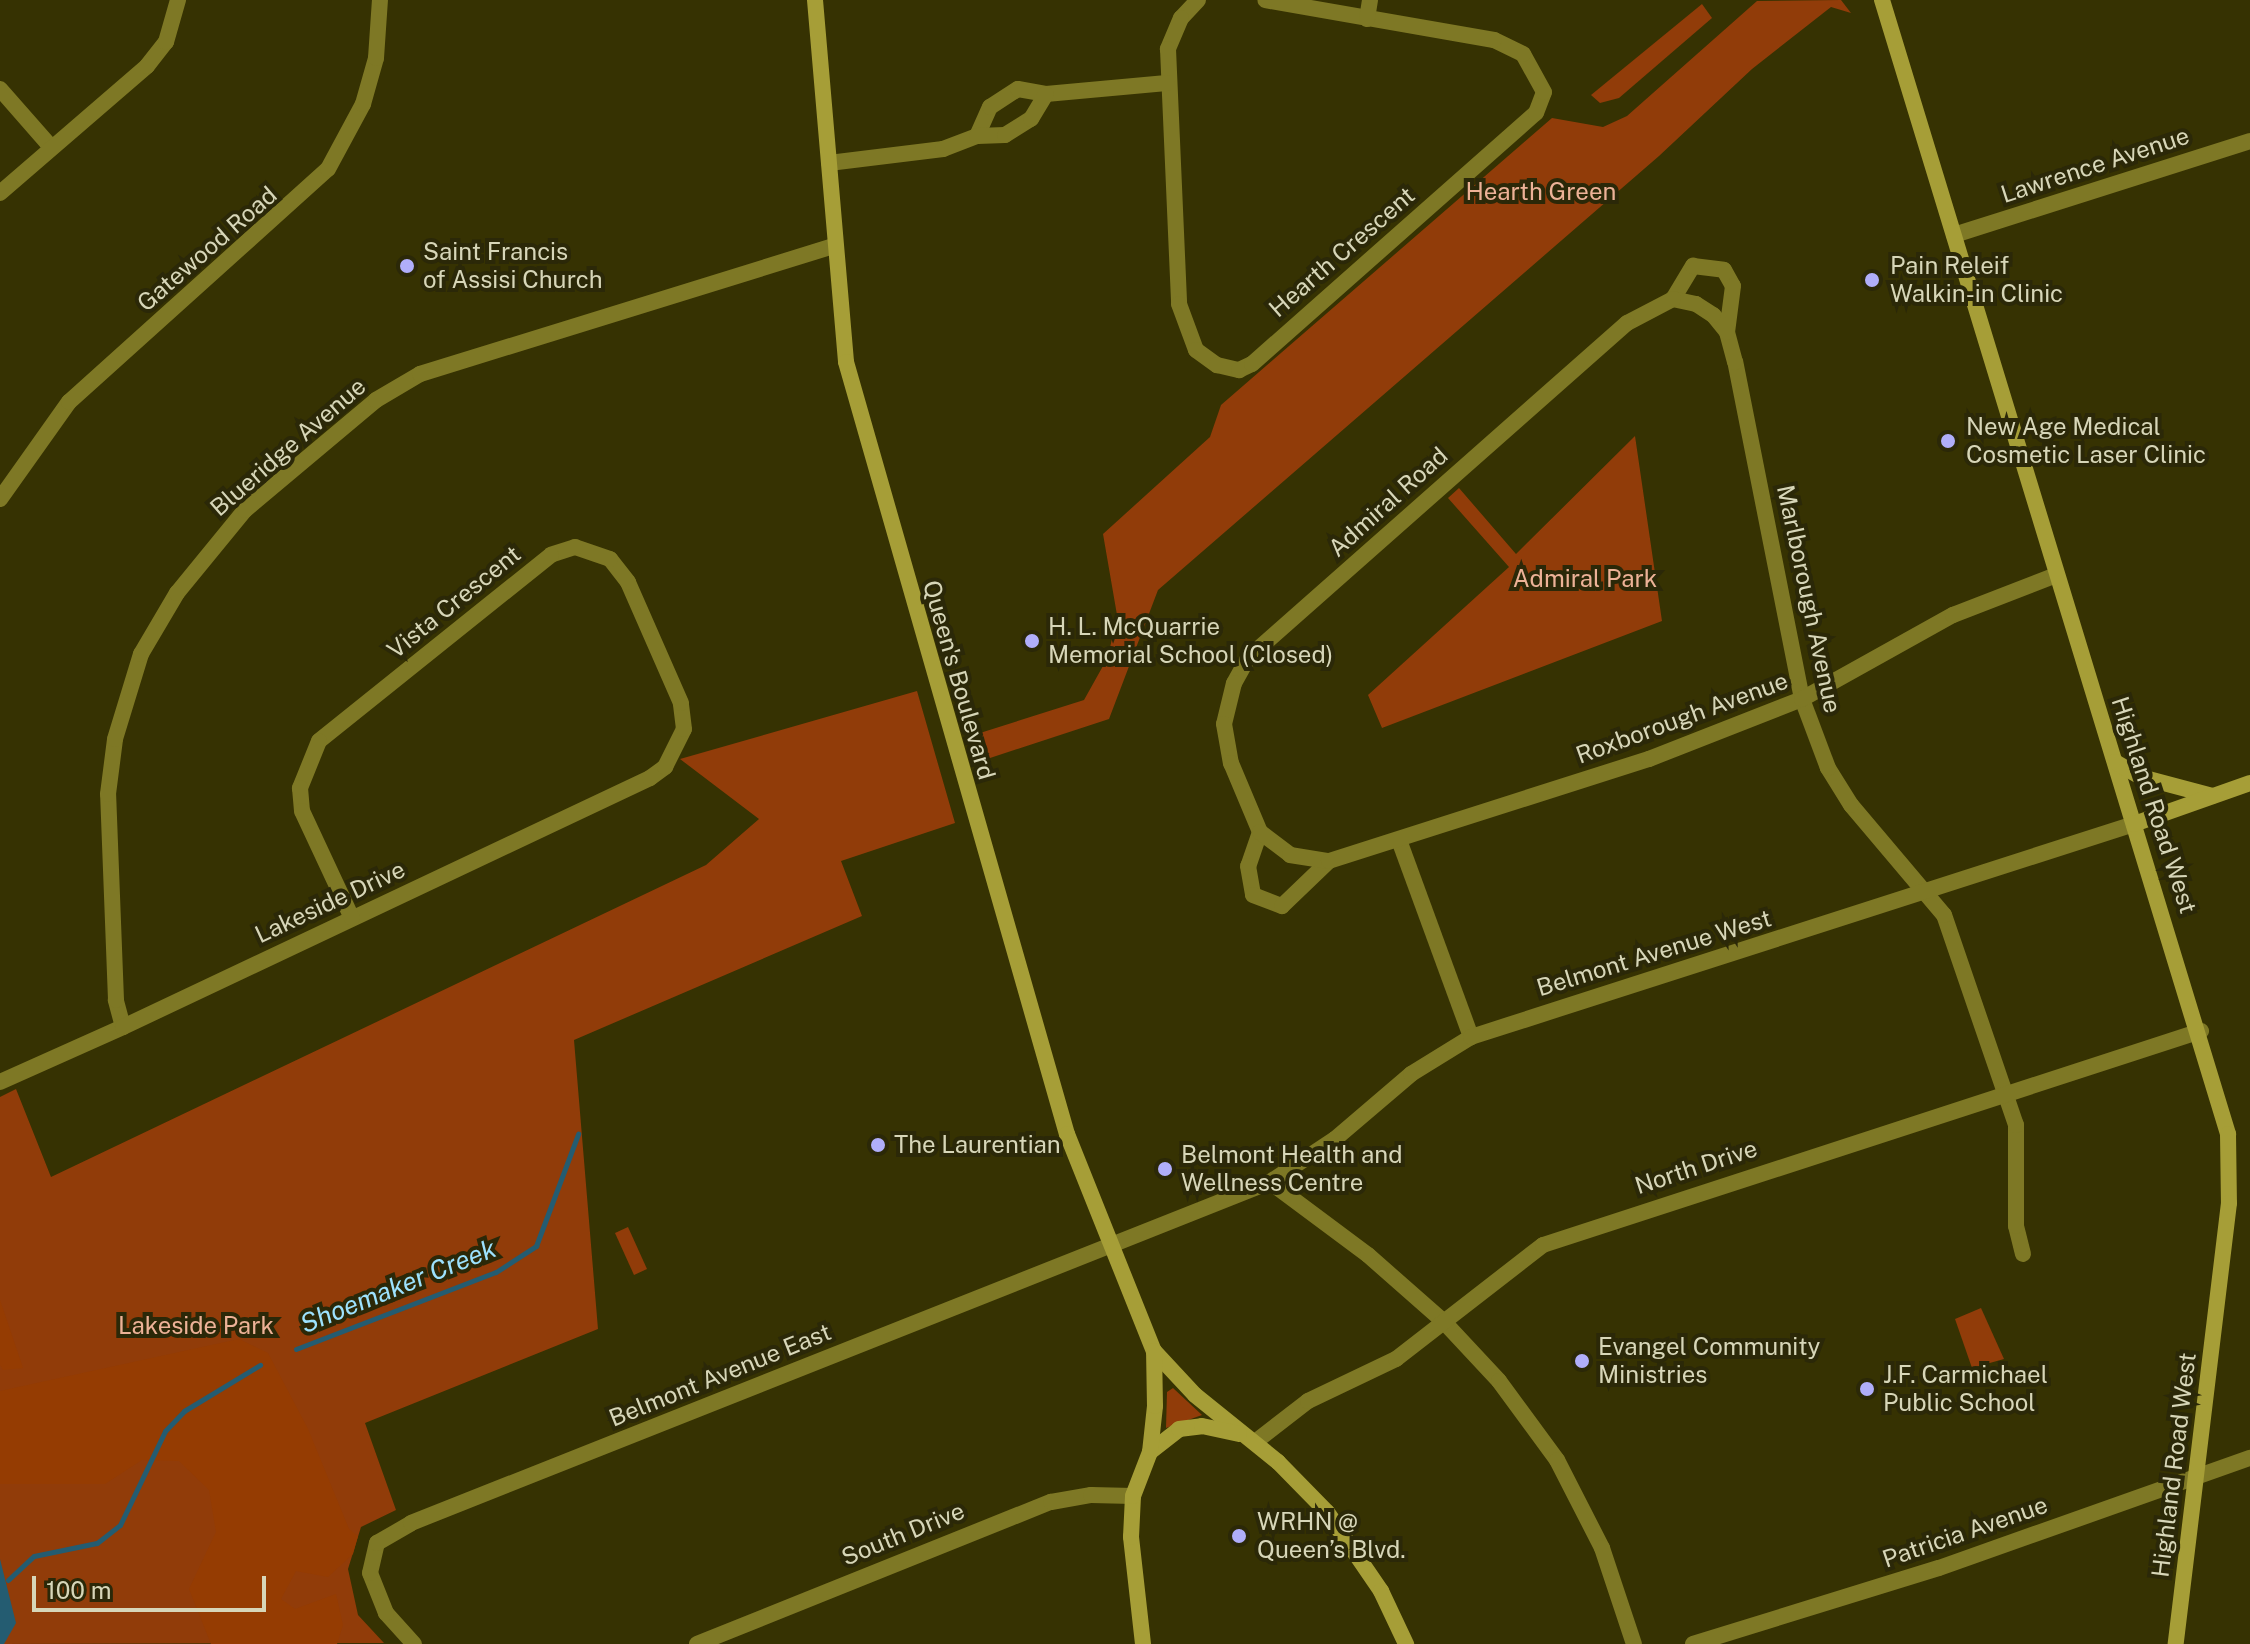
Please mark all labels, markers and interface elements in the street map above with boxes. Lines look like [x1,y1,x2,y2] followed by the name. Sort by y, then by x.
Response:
[1997,121,2193,209] street label: Lawrence Avenue
[1466,178,1616,206] park label: Hearth Green
[131,181,283,317] street label: Gatewood Road
[1263,181,1421,323] street label: Hearth Crescent
[423,238,603,294] place label: Saint Francis of Assisi Church
[1890,252,2063,308] place label: Pain Releif Walkin-in Clinic
[398,257,416,275] marker: Saint Francis of Assisi Church
[1861,269,1883,291] marker: Pain Releif Walkin-in Clinic
[204,372,372,522] street label: Blueridge Avenue
[1966,413,2206,469] place label: New Age Medical Cosmetic Laser Clinic
[1937,430,1959,452] marker: New Age Medical Cosmetic Laser Clinic
[1323,441,1453,563] street label: Admiral Road
[1771,482,1847,716] street label: Marlborough Avenue
[382,540,526,664] street label: Vista Crescent
[1513,565,1657,593] park label: Admiral Park
[917,577,1001,783] street label: Queen's Boulevard
[1048,613,1333,669] place label: H. L. McQuarrie Memorial School (Closed)
[1023,632,1041,650] marker: H. L. McQuarrie Memorial School (Closed)
[1572,666,1792,770] street label: Roxborough Avenue
[2105,693,2203,917] street label: Highland Road West
[250,855,410,949] street label: Lakeside Drive
[1533,903,1775,1003] street label: Belmont Avenue West
[894,1131,1061,1159] place label: The Laurentian
[1631,1134,1761,1200] street label: North Drive
[869,1136,887,1154] marker: The Laurentian
[1181,1141,1402,1197] place label: Belmont Health and Wellness Centre
[1156,1160,1174,1178] marker: Belmont Health and Wellness Centre
[296,1233,500,1339] water label: Shoemaker Creek
[118,1312,274,1340] park label: Lakeside Park
[605,1317,835,1433] street label: Belmont Avenue East
[1598,1333,1820,1389] place label: Evangel Community Ministries
[2146,1351,2202,1579] street label: Highland Road West
[1573,1352,1591,1370] marker: Evangel Community Ministries
[1883,1361,2048,1417] place label: J.F. Carmichael Public School
[1858,1380,1876,1398] marker: J.F. Carmichael Public School
[1879,1490,2051,1574] street label: Patricia Avenue
[837,1496,969,1572] street label: South Drive
[1257,1508,1406,1564] place label: WRHN @ Queen’s Blvd.
[1228,1525,1250,1547] marker: WRHN @ Queen’s Blvd.
[36,1560,270,1610] scale bar
[46,1576,112,1604] text: 100 m

